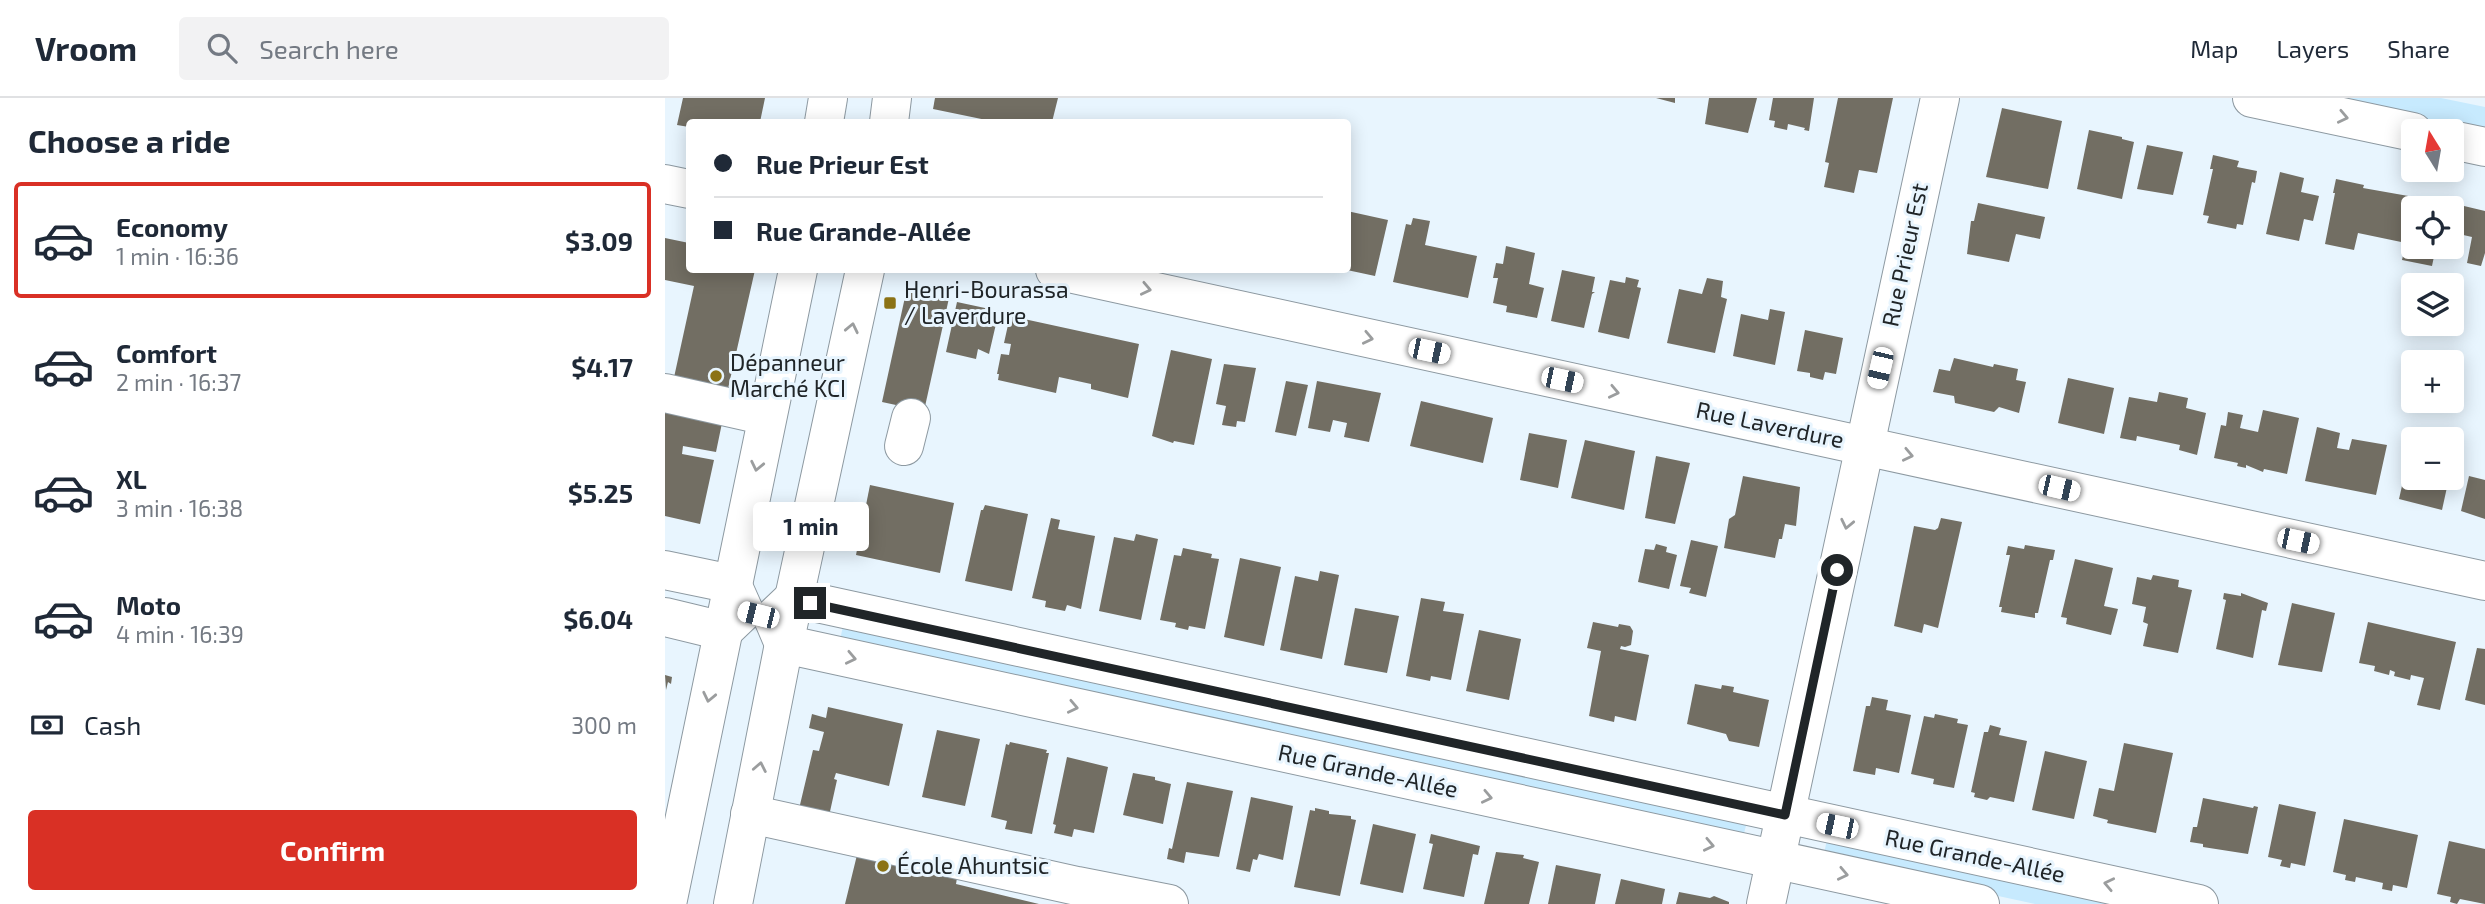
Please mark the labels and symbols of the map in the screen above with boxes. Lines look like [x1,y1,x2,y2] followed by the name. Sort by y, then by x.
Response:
[2337,109,2349,124] one-way arrow
[2401,119,2464,182] north arrow
[1875,180,1933,329] street label: Rue Prieur Est
[904,275,1069,329] place label: Henri-Bourassa / Laverdure
[1140,281,1152,296] one-way arrow
[882,295,898,311] marker: Henri-Bourassa / Laverdure
[844,322,859,334] one-way arrow
[1362,329,1374,344] one-way arrow
[1407,336,1452,366] car
[1866,345,1895,391] car
[730,348,846,402] place label: Dépanneur Marché KCI
[1540,365,1585,395] car
[708,368,724,384] marker: Dépanneur Marché KCI
[1608,383,1620,398] one-way arrow
[1694,395,1847,453] street label: Rue Laverdure
[1902,447,1914,462] one-way arrow
[750,460,765,472] one-way arrow
[2037,473,2082,503] car
[752,502,868,550] callout: 1 min
[1841,518,1856,530] one-way arrow
[2276,526,2321,556] car
[1821,554,1853,586] route start
[794,587,826,619] route end
[736,600,781,630] car
[845,650,857,665] one-way arrow
[703,691,718,703] one-way arrow
[1067,698,1079,713] one-way arrow
[1276,737,1461,803] street label: Rue Grande-Allée
[751,761,766,773] one-way arrow
[1481,788,1493,803] one-way arrow
[1815,811,1860,841] car
[1883,822,2068,888] street label: Rue Grande-Allée
[1703,837,1715,852] one-way arrow
[897,851,1049,879] place label: École Ahuntsic
[875,858,891,874] marker: École Ahuntsic
[1837,866,1849,881] one-way arrow
[2103,878,2115,893] one-way arrow

